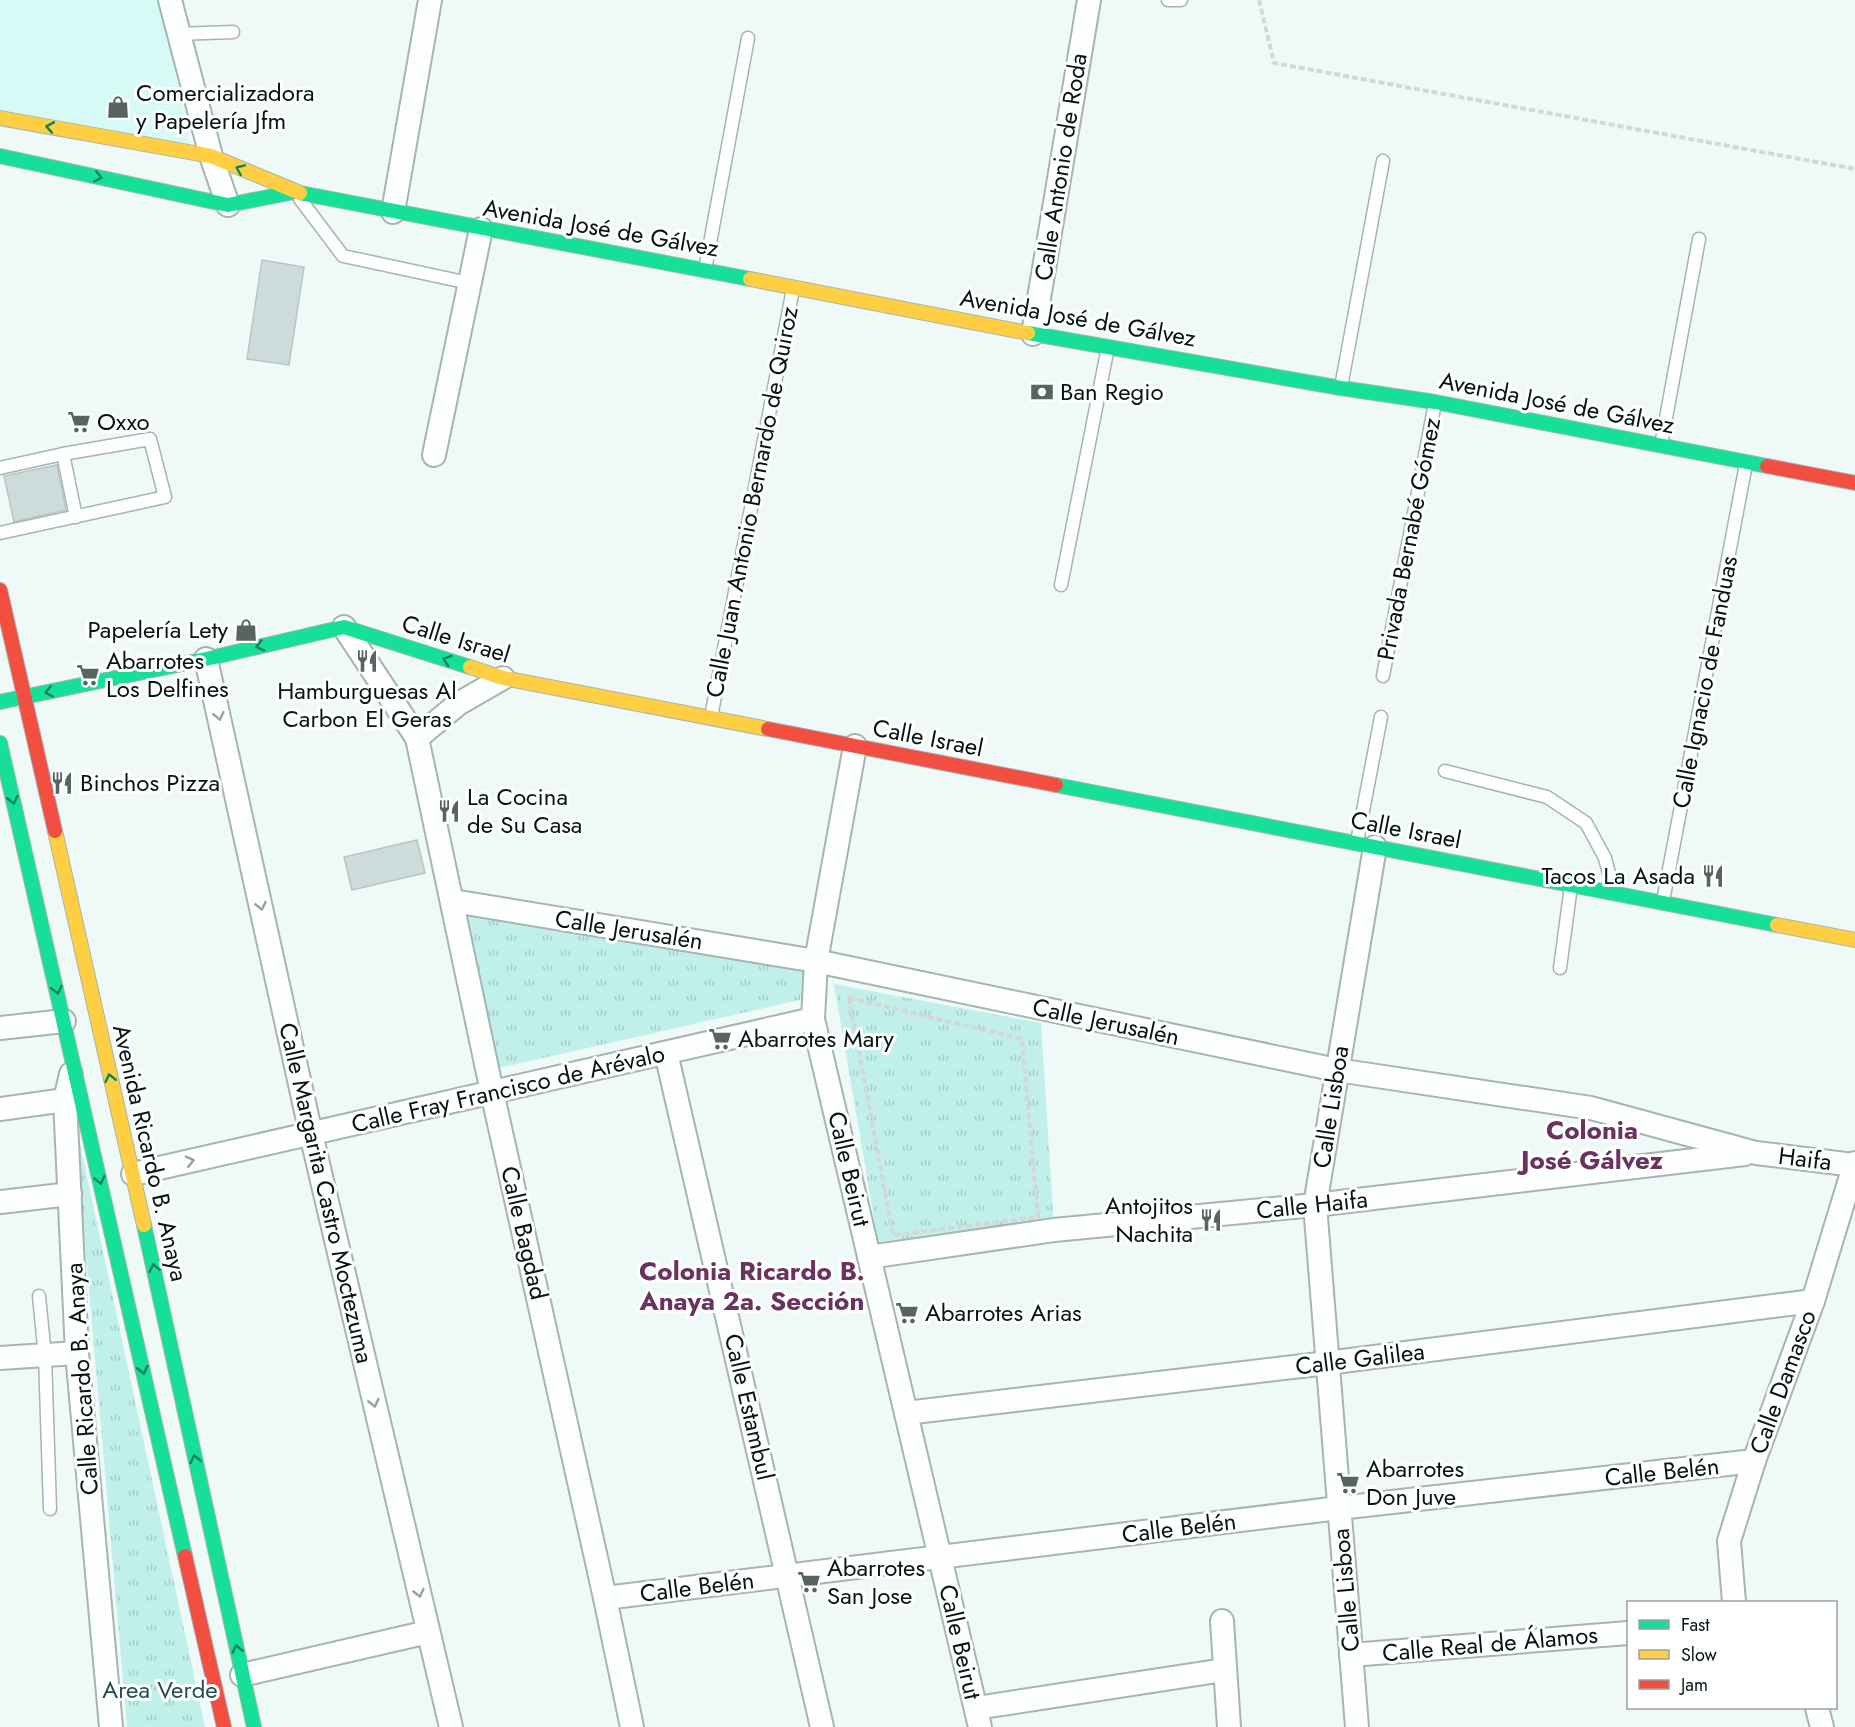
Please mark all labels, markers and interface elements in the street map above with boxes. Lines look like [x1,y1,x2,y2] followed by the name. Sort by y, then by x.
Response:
[1025,51,1096,283] street label: Calle Antonio de Roda
[136,75,315,138] place label: Comercializadora y Papelería Jfm
[105,94,131,120] shop icon: Comercializadora y Papelería Jfm
[46,121,56,134] one-way arrow
[235,164,246,176] one-way arrow
[93,170,103,183] one-way arrow
[480,190,722,265] street label: Avenida José de Gálvez
[957,280,1199,355] street label: Avenida José de Gálvez
[696,303,807,700] street label: Calle Juan Antonio Bernardo de Quiroz
[1437,363,1678,442] street label: Avenida José de Gálvez
[1060,374,1164,409] place label: Ban Regio
[1029,379,1055,405] bank icon: Ban Regio
[97,404,150,439] place label: Oxxo
[66,409,92,435] supermarket icon: Oxxo
[1368,415,1449,663] street label: Privada Bernabé Gómez
[1663,553,1746,811] street label: Calle Ignacio de Fanduas
[398,605,515,672] street label: Calle Israel
[87,612,228,647] place label: Papelería Lety
[233,617,259,643] shop icon: Papelería Lety
[255,639,265,652] one-way arrow
[106,643,229,706] place label: Abarrotes Los Delfines
[354,648,380,674] restaurant icon: Hamburguesas Al Carbon El Geras
[442,655,453,667] one-way arrow
[75,662,101,688] supermarket icon: Abarrotes Los Delfines
[277,673,457,736] place label: Hamburguesas Al Carbon El Geras
[44,685,54,698] one-way arrow
[870,710,986,765] street label: Calle Israel
[211,711,224,721] one-way arrow
[80,765,220,800] place label: Binchos Pizza
[49,770,75,796] restaurant icon: Binchos Pizza
[467,779,582,842] place label: La Cocina de Su Casa
[6,795,19,805] one-way arrow
[436,798,462,824] restaurant icon: La Cocina de Su Casa
[1348,802,1464,857] street label: Calle Israel
[1541,858,1695,893] place label: Tacos La Asada
[1700,863,1726,889] restaurant icon: Tacos La Asada
[253,901,266,911] one-way arrow
[553,901,706,958] street label: Calle Jerusalén
[49,985,62,995] one-way arrow
[1029,989,1183,1054] street label: Calle Jerusalén
[270,1019,383,1367] street label: Calle Margarita Castro Moctezuma
[104,1021,197,1285] street label: Avenida Ricardo B. Anaya
[738,1021,894,1056] place label: Abarrotes Mary
[707,1026,733,1052] supermarket icon: Abarrotes Mary
[348,1035,668,1142] street label: Calle Fray Francisco de Arévalo
[1304,1043,1357,1171] street label: Calle Lisboa
[105,1074,118,1084] one-way arrow
[819,1108,880,1230] street label: Calle Beirut
[1516,1111,1664,1179] district label: Colonia José Gálvez
[1776,1138,1834,1179] street label: Haifa
[185,1155,195,1168] one-way arrow
[492,1163,557,1303] street label: Calle Bagdad
[93,1175,106,1185] one-way arrow
[1254,1181,1369,1228] street label: Calle Haifa
[1105,1188,1193,1251] place label: Antojitos Nachita
[1198,1207,1224,1233] restaurant icon: Antojitos Nachita
[639,1252,865,1320] district label: Colonia Ricardo B. Anaya 2a. Sección
[56,1262,107,1496] street label: Calle Ricardo B. Anaya
[148,1264,161,1274] one-way arrow
[925,1295,1082,1330] place label: Abarrotes Arias
[894,1300,920,1326] supermarket icon: Abarrotes Arias
[1740,1305,1825,1459] street label: Calle Damasco
[716,1330,783,1484] street label: Calle Estambul
[1293,1333,1427,1384] street label: Calle Galilea
[136,1365,149,1375] one-way arrow
[367,1398,380,1408] one-way arrow
[1603,1448,1721,1495] street label: Calle Belén
[1366,1451,1464,1514] place label: Abarrotes Don Juve
[190,1454,203,1464] one-way arrow
[1335,1470,1361,1496] supermarket icon: Abarrotes Don Juve
[1120,1503,1238,1552] street label: Calle Belén
[1323,1527,1368,1653] street label: Calle Lisboa
[827,1550,925,1613] place label: Abarrotes San Jose
[638,1562,756,1611] street label: Calle Belén
[796,1569,822,1595] supermarket icon: Abarrotes San Jose
[930,1581,991,1703] street label: Calle Beirut
[411,1588,424,1598] one-way arrow
[1627,1601,1837,1709] legend
[1681,1612,1710,1638] text: Fast
[1381,1617,1599,1670] street label: Calle Real de Álamos
[1681,1642,1718,1668] text: Slow
[231,1645,244,1655] one-way arrow
[102,1672,218,1707] park label: Area Verde
[1679,1672,1708,1698] text: Jam

